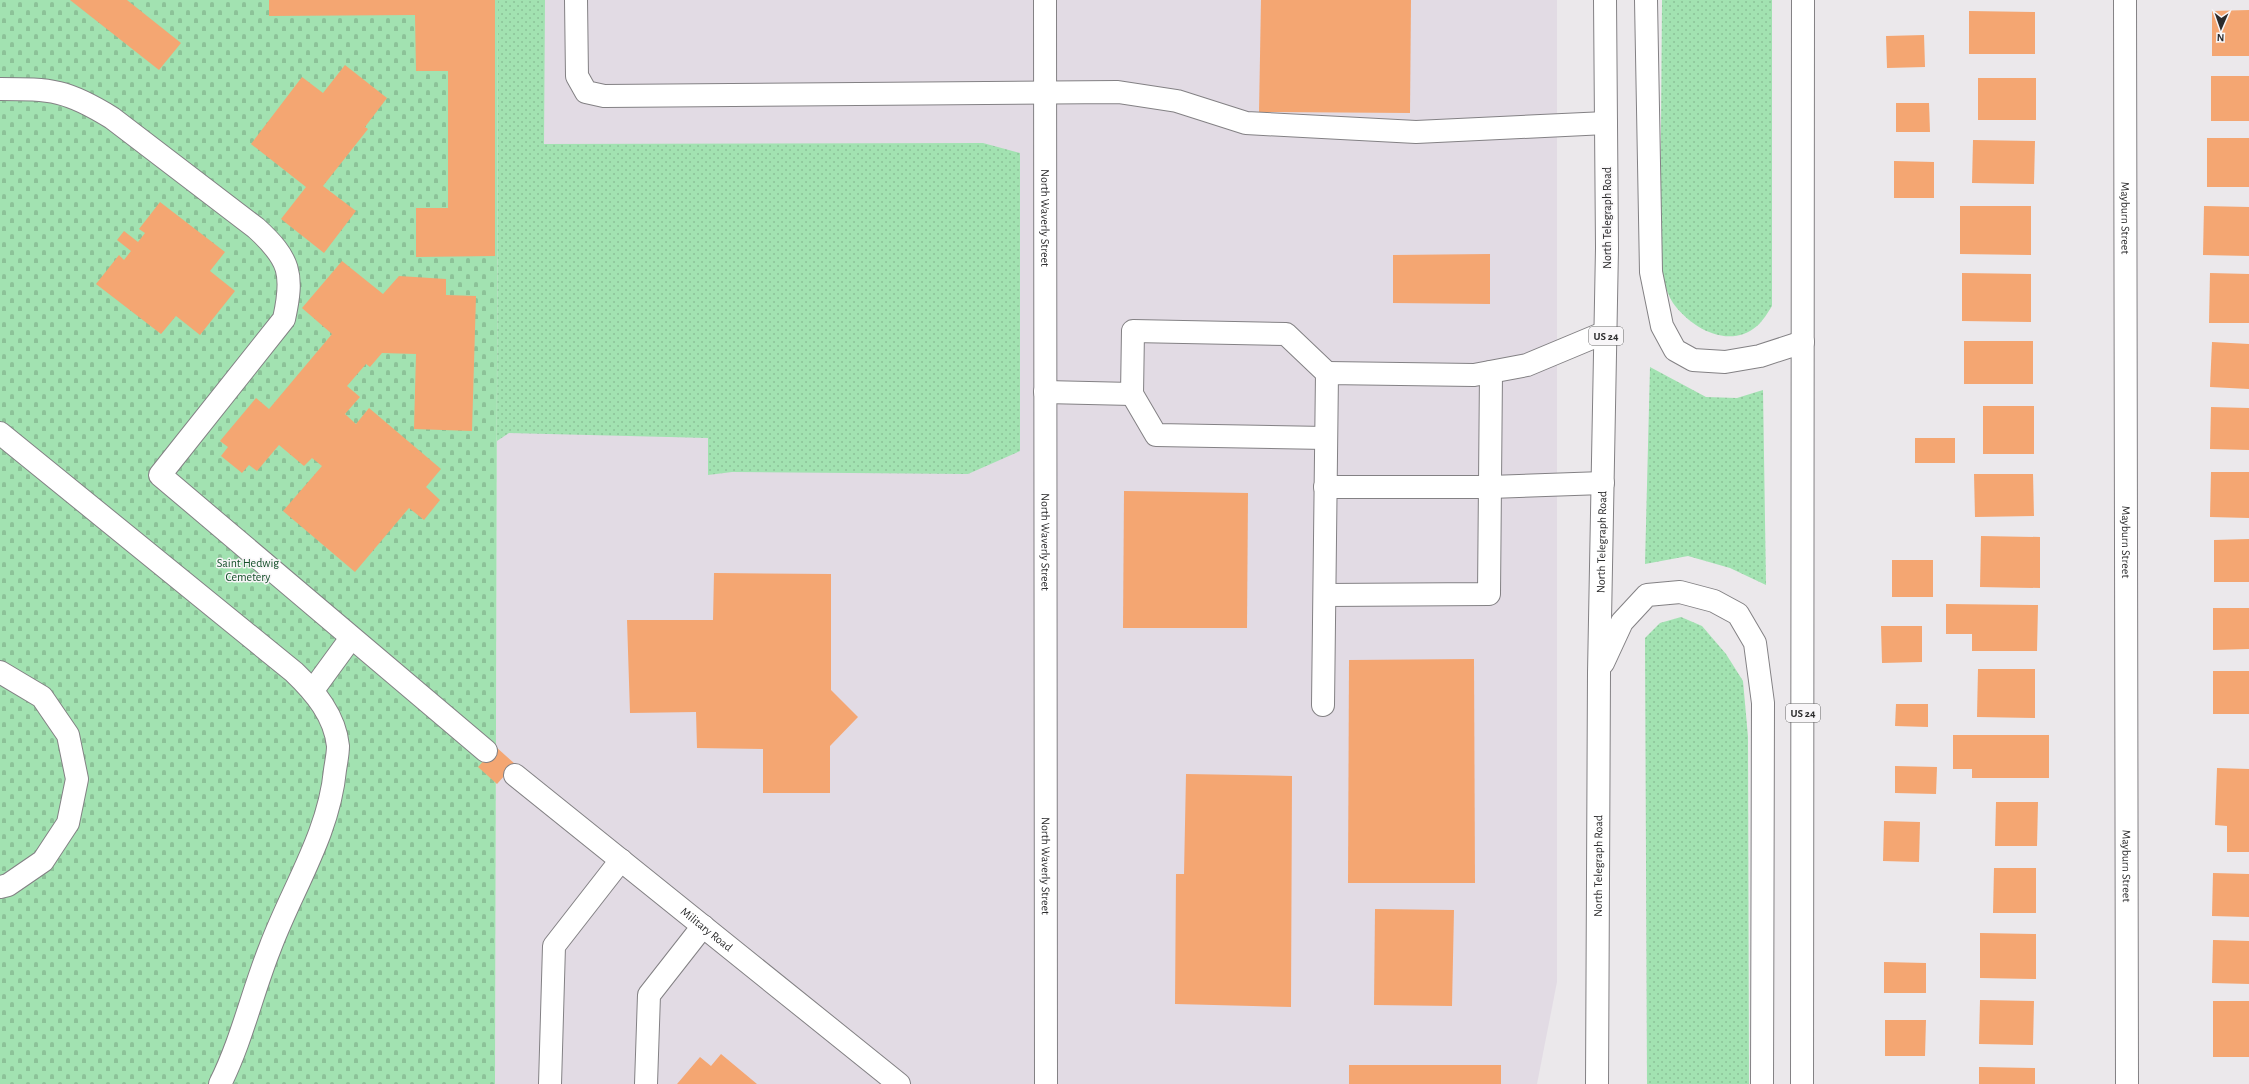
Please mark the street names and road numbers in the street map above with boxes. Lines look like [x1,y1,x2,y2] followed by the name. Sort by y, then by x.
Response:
[1601,167,1613,269] street label: North Telegraph Road
[1038,169,1051,267] street label: North Waverly Street
[2118,182,2131,254] street label: Mayburn Street
[1589,327,1623,345] road number: US 24
[1595,491,1608,593] street label: North Telegraph Road
[1039,493,1052,591] street label: North Waverly Street
[2119,506,2132,578] street label: Mayburn Street
[1786,704,1820,722] road number: US 24
[1592,815,1604,917] street label: North Telegraph Road
[1039,817,1052,915] street label: North Waverly Street
[2120,830,2133,902] street label: Mayburn Street
[679,905,735,954] street label: Military Road

